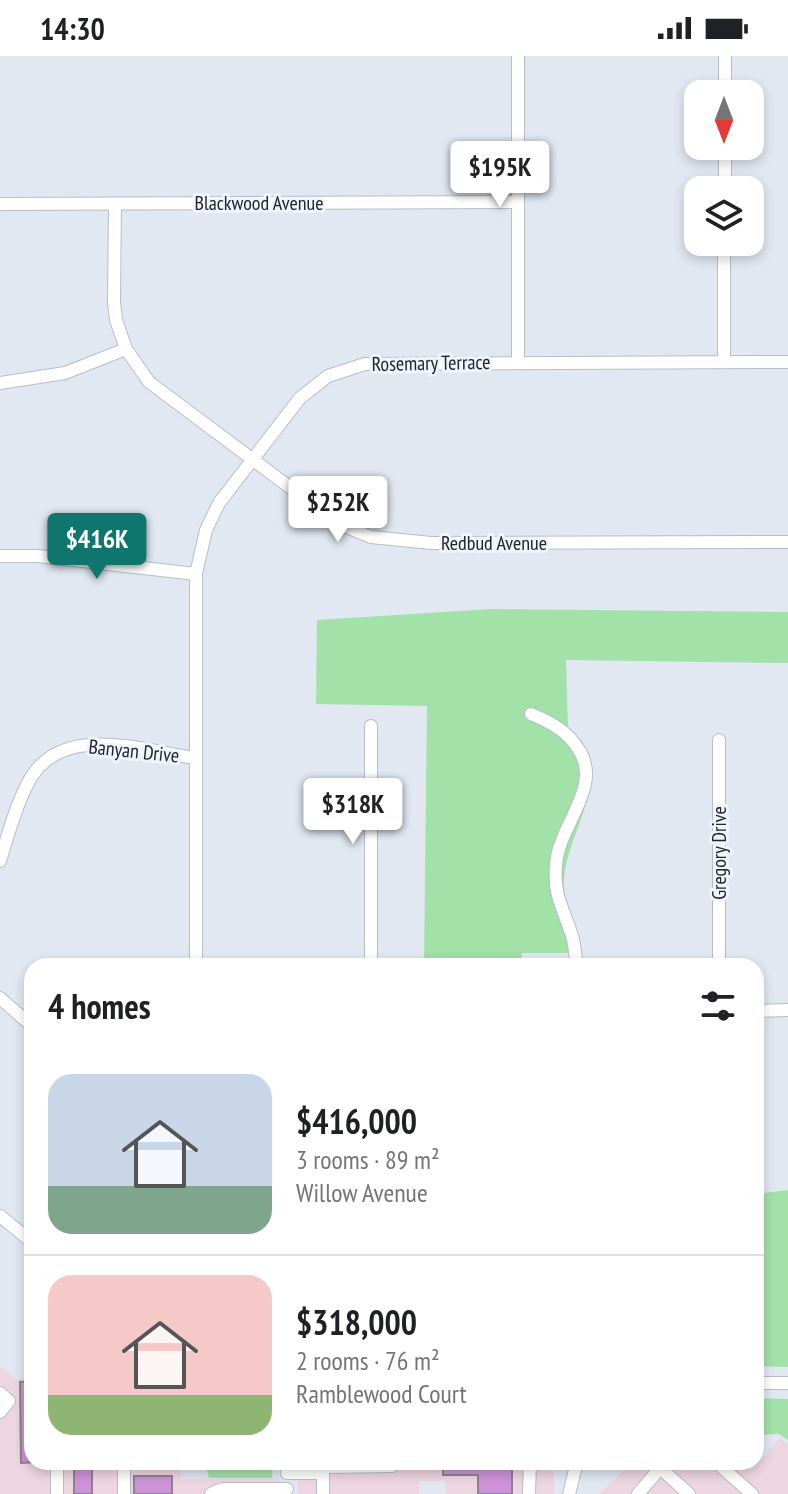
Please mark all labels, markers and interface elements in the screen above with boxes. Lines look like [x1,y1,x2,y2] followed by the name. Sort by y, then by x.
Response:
[40,9,105,48] text: 14:30
[684,80,764,160] north arrow
[684,80,764,256] map controls
[444,141,556,209] pin: $195K
[468,150,532,183] text: $195K
[684,176,764,256] button: layers
[195,190,323,216] street label: Blackwood Avenue
[371,349,491,377] street label: Rosemary Terrace
[282,476,394,544] pin: $252K
[306,485,370,518] text: $252K
[41,513,153,581] pin: $416K
[65,522,129,555] text: $416K
[441,530,547,556] street label: Redbud Avenue
[87,733,181,769] street label: Banyan Drive
[297,778,409,846] pin: $318K
[321,787,385,820] text: $318K
[706,806,732,900] street label: Gregory Drive
[48,984,151,1028] text: 4 homes
[696,984,740,1028] icon: filters
[296,1099,417,1143] text: $416,000
[112,1106,208,1202] icon: home
[296,1143,440,1176] text: 3 rooms · 89 m²
[296,1176,428,1209] text: Willow Avenue
[296,1300,417,1344] text: $318,000
[112,1307,208,1403] icon: home
[296,1344,440,1377] text: 2 rooms · 76 m²
[296,1377,467,1410] text: Ramblewood Court

